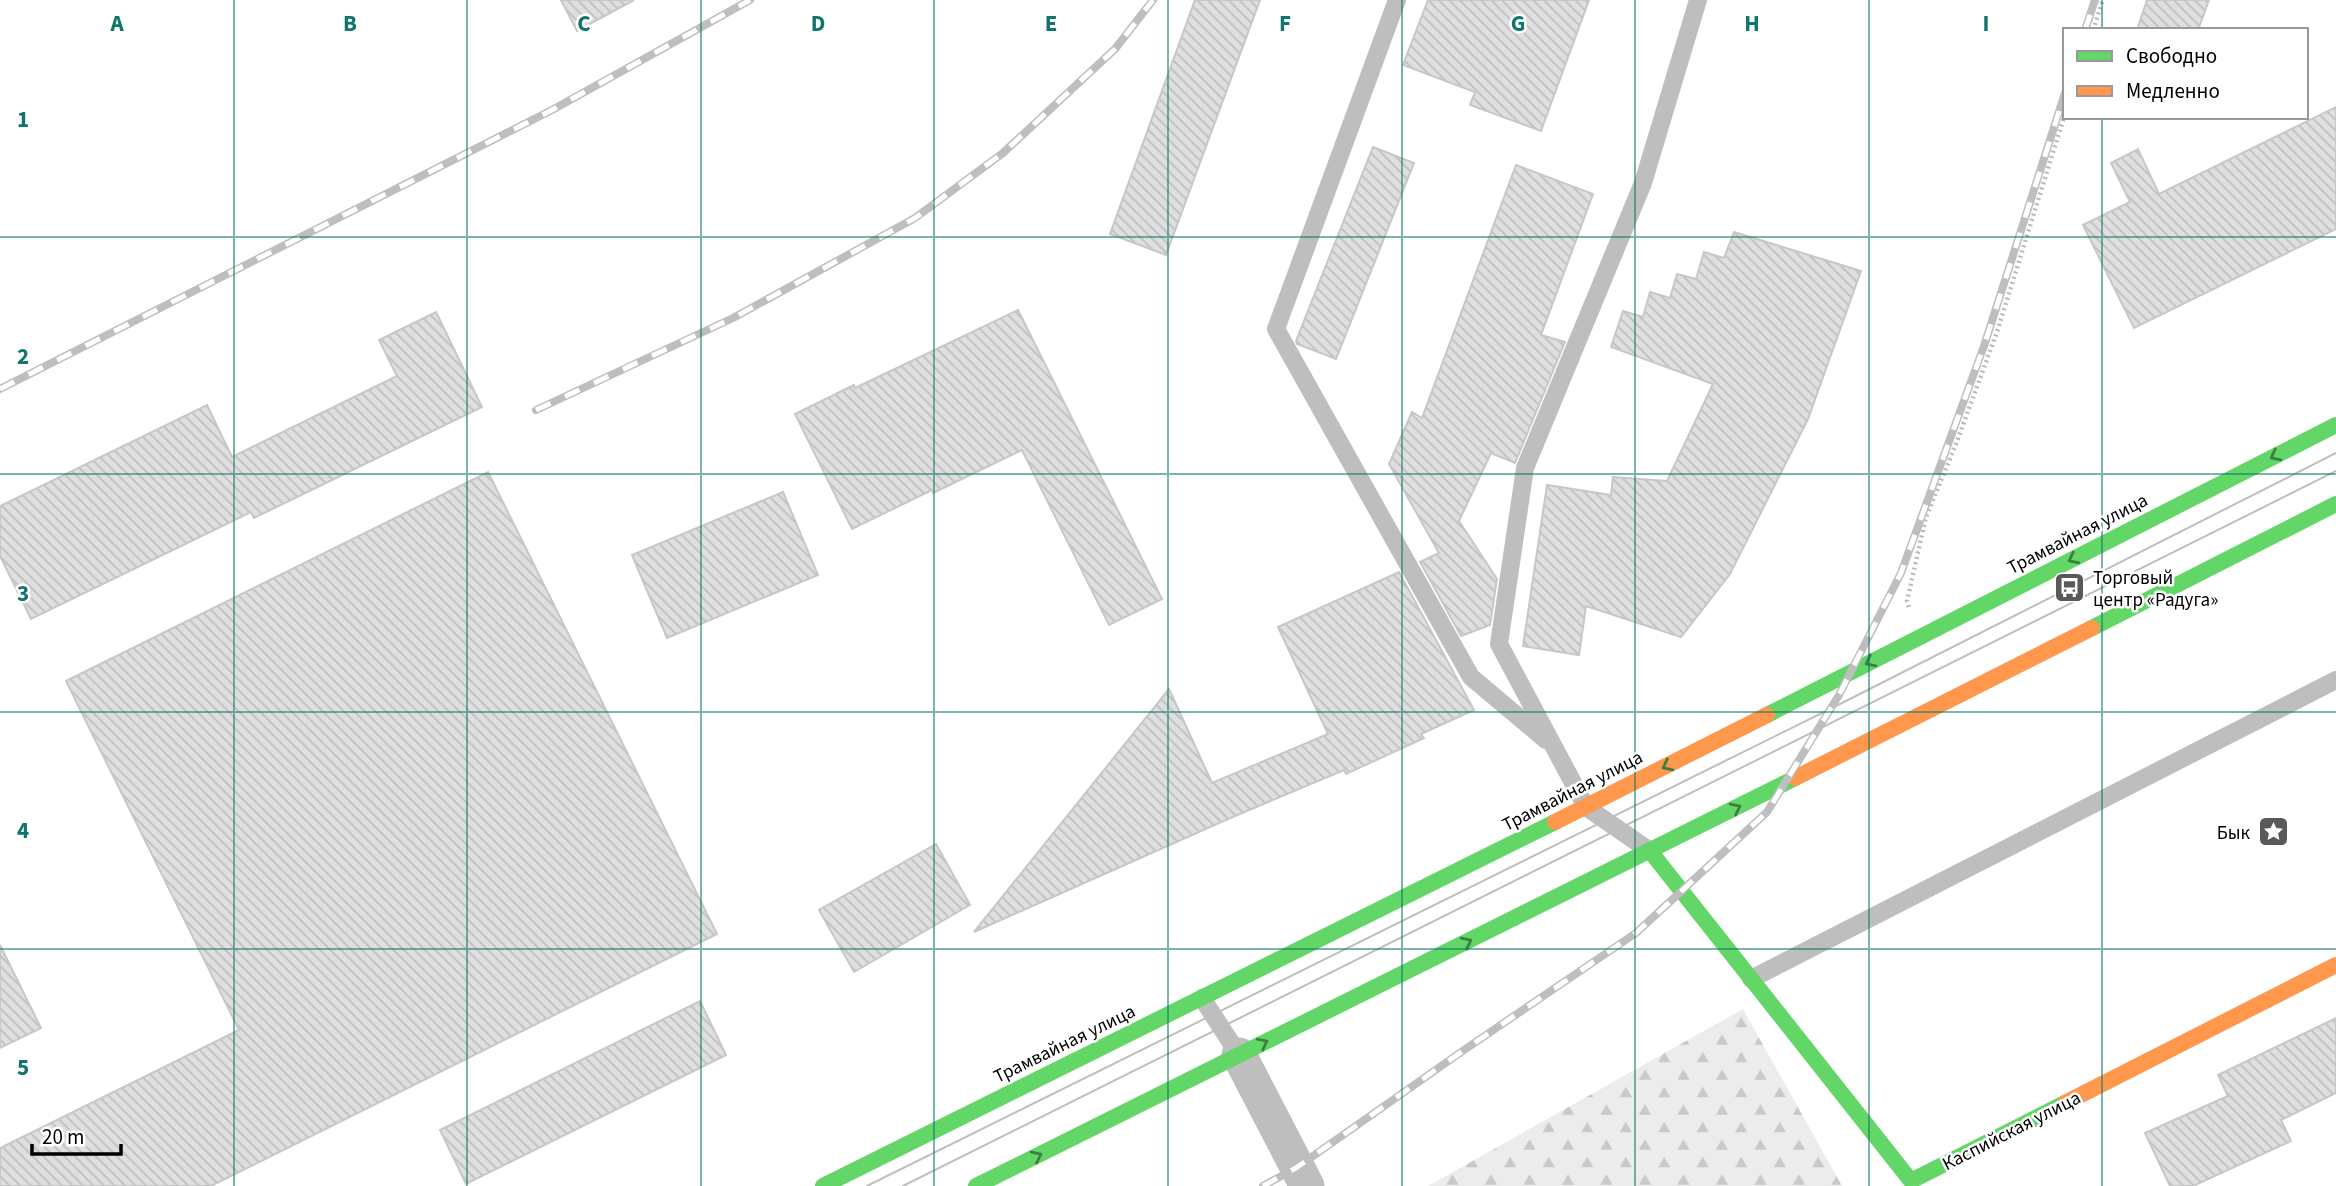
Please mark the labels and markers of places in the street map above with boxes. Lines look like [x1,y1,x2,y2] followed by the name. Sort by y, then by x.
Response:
[2093,565,2218,614] place label: Торговый центр «Радуга»
[2053,571,2087,605] bus stop icon: Торговый центр «Радуга»
[2256,815,2290,849] place icon: Бык
[2217,820,2251,847] place label: Бык

